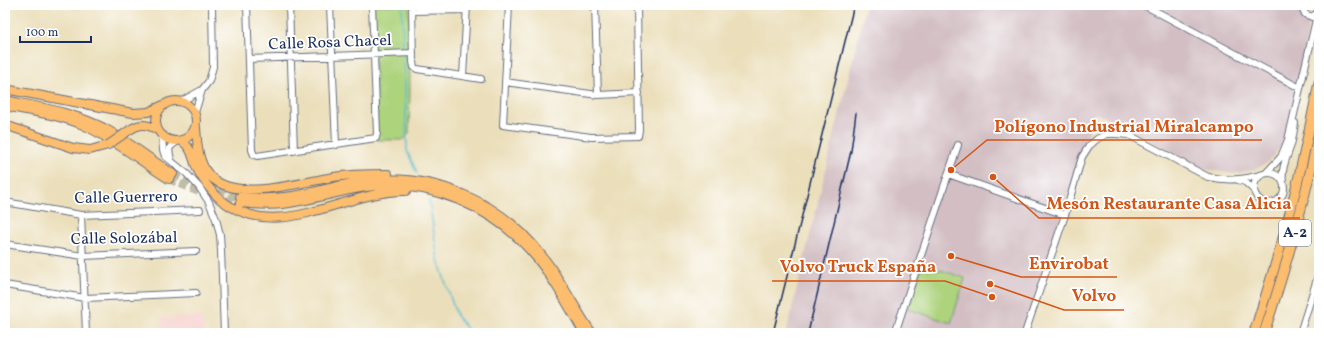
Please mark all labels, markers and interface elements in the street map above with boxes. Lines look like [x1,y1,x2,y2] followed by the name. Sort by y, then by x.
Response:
[20,18,91,44] scale bar
[26,25,59,41] text: 100 m
[268,30,392,56] street label: Calle Rosa Chacel
[987,111,1262,140] callout: Polígono Industrial Miralcampo
[994,116,1254,139] text: Polígono Industrial Miralcampo
[74,186,178,210] street label: Calle Guerrero
[1039,189,1300,218] callout: Mesón Restaurante Casa Alicia
[1046,193,1292,216] text: Mesón Restaurante Casa Alicia
[1279,220,1311,246] road number: A-2
[70,227,178,251] street label: Calle Solozábal
[1021,248,1117,277] callout: Envirobat
[772,252,945,281] callout: Volvo Truck España
[1029,253,1110,276] text: Envirobat
[780,256,936,279] text: Volvo Truck España
[1064,281,1124,310] callout: Volvo
[1072,285,1117,308] text: Volvo

